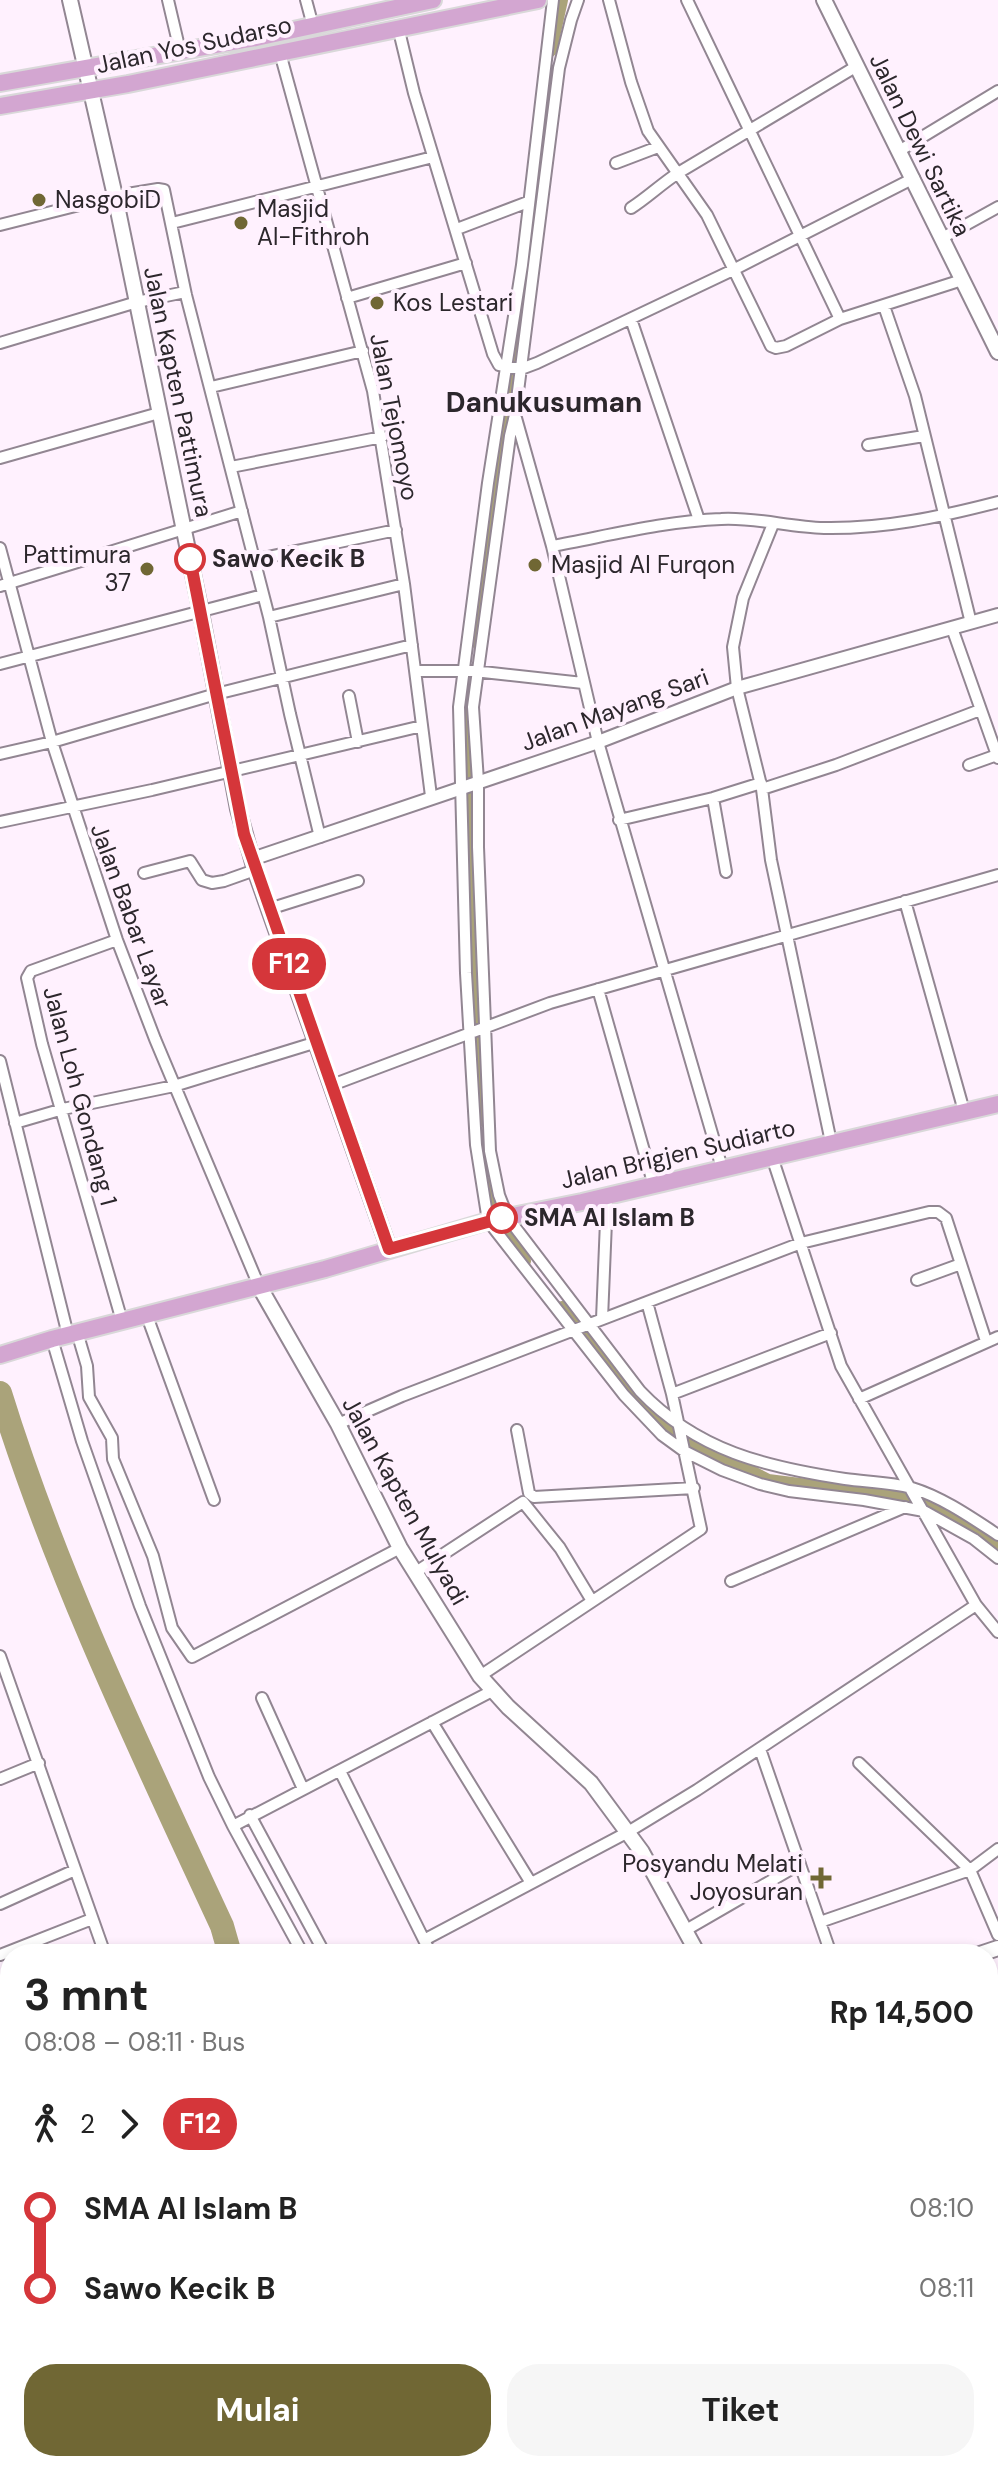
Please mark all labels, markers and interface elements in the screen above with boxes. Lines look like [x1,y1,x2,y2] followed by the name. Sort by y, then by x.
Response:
[93,9,294,80] street label: Jalan Yos Sudarso
[863,48,978,241] street label: Jalan Dewi Sartika
[55,184,161,215] place label: NasgobiD
[30,191,48,209] marker: NasgobiD
[257,193,370,252] place label: Masjid Al-Fithroh
[232,214,250,232] marker: Masjid Al-Fithroh
[137,264,220,520] street label: Jalan Kapten Pattimura
[393,287,513,318] place label: Kos Lestari
[368,294,386,312] marker: Kos Lestari
[363,331,426,503] street label: Jalan Tejomoyo
[446,384,642,421] district label: Danukusuman
[23,539,131,598] place label: Pattimura 37
[212,543,365,574] place label: Sawo Kecik B
[175,544,205,574] marker: Sawo Kecik B
[551,549,735,580] place label: Masjid Al Furqon
[526,556,544,574] marker: Masjid Al Furqon
[138,560,156,578] marker: Pattimura 37
[517,661,713,758] street label: Jalan Mayang Sari
[84,819,179,1013] street label: Jalan Babar Layar
[243,938,335,990] line badge: F12
[268,945,310,982] text: F12
[36,983,125,1209] street label: Jalan Loh Gondang 1
[557,1111,798,1196] street label: Jalan Brigjen Sudiarto
[524,1202,695,1233] place label: SMA Al Islam B
[487,1203,517,1233] marker: SMA Al Islam B
[335,1391,476,1610] street label: Jalan Kapten Mulyadi
[622,1848,803,1907] place label: Posyandu Melati Joyosuran
[810,1867,832,1889] marker: Posyandu Melati Joyosuran
[24,1966,148,2024] text: 3 mnt
[830,1993,974,2032] text: Rp 14,500
[24,2025,245,2059] text: 08:08 – 08:11 · Bus
[24,2102,68,2146] icon: walk
[107,2102,151,2146] icon: forward
[179,2105,221,2142] text: F12
[80,2107,95,2141] text: 2
[84,2189,297,2228] text: SMA Al Islam B
[909,2191,974,2225] text: 08:10
[84,2269,275,2308] text: Sawo Kecik B
[919,2271,974,2305] text: 08:11
[24,2364,491,2456] button: Mulai
[507,2364,974,2456] button: Tiket

